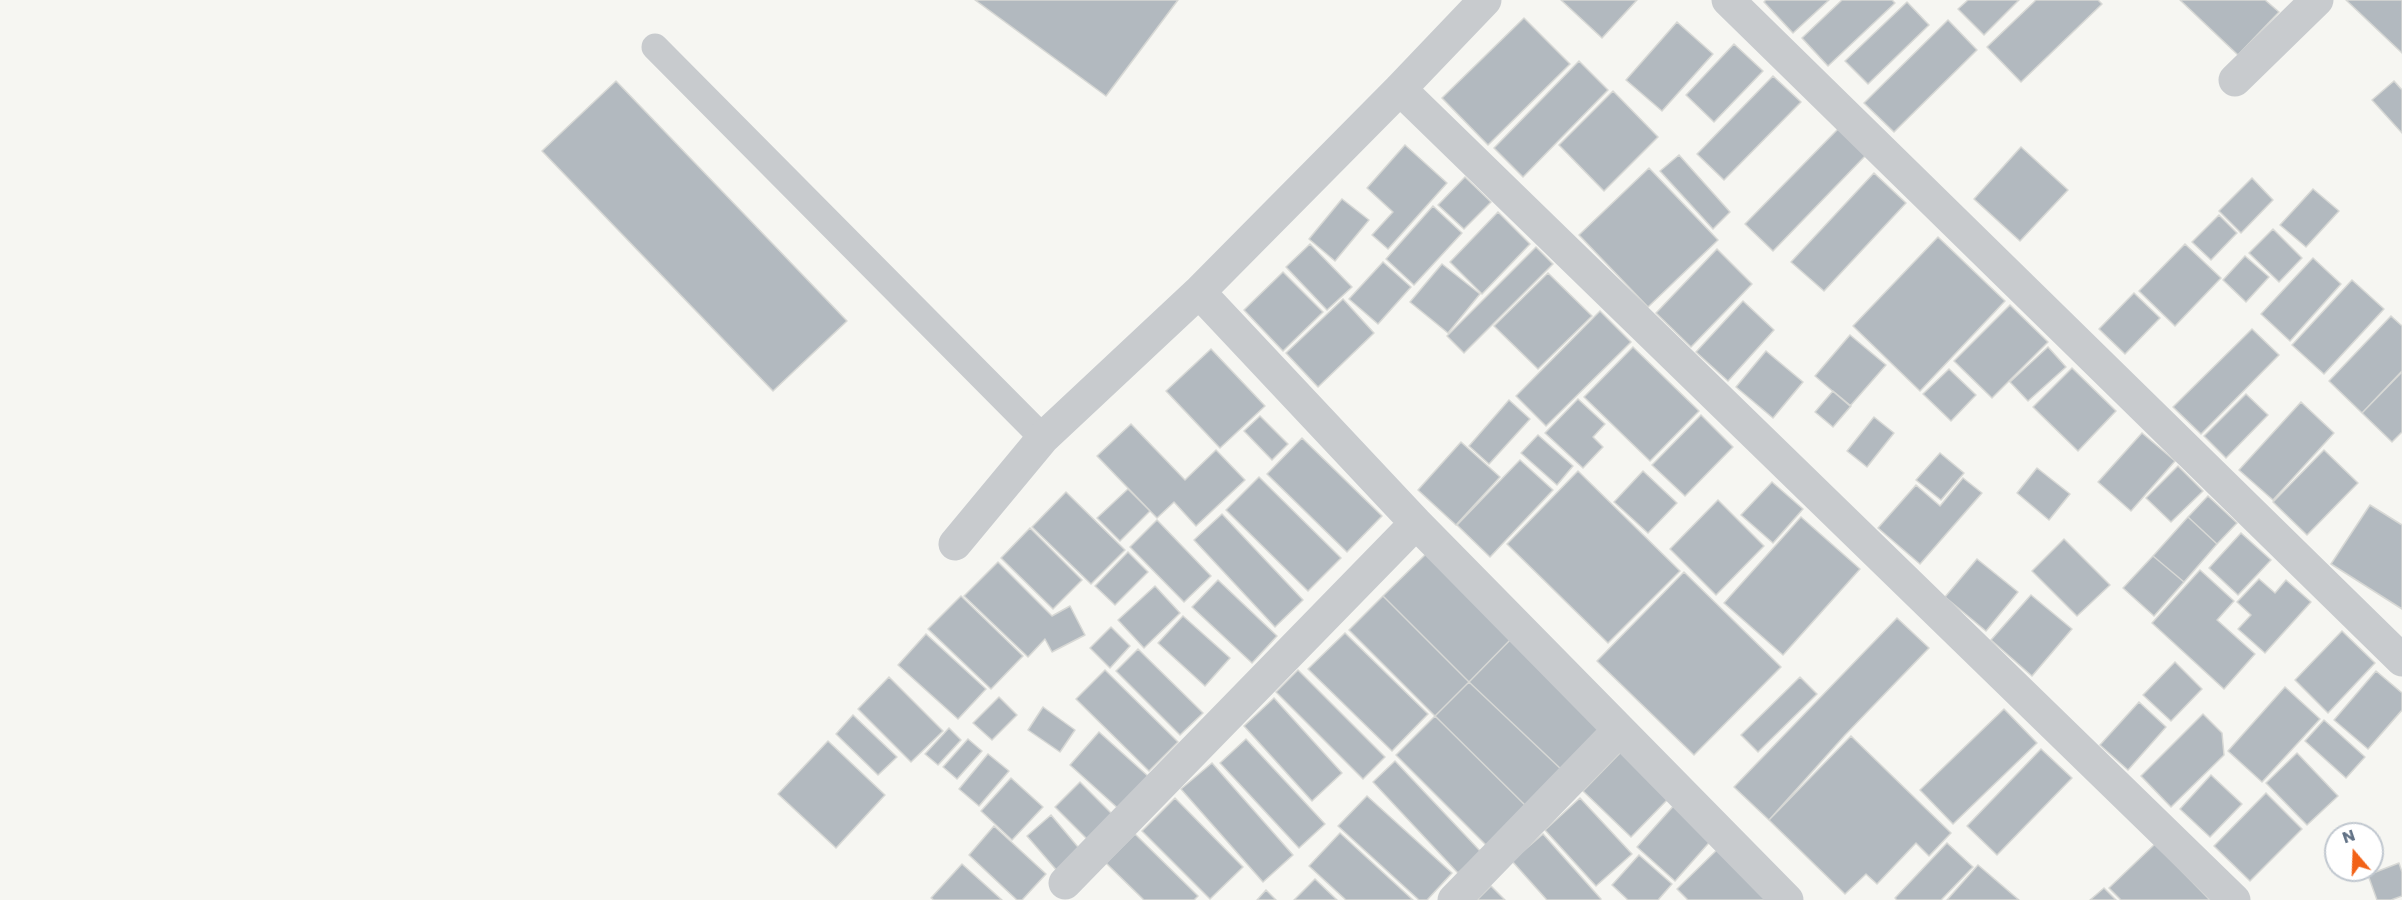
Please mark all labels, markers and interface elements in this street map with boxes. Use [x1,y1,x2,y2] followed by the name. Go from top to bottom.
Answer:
[2324,822,2384,882] north arrow
[2339,824,2358,849] text: N

